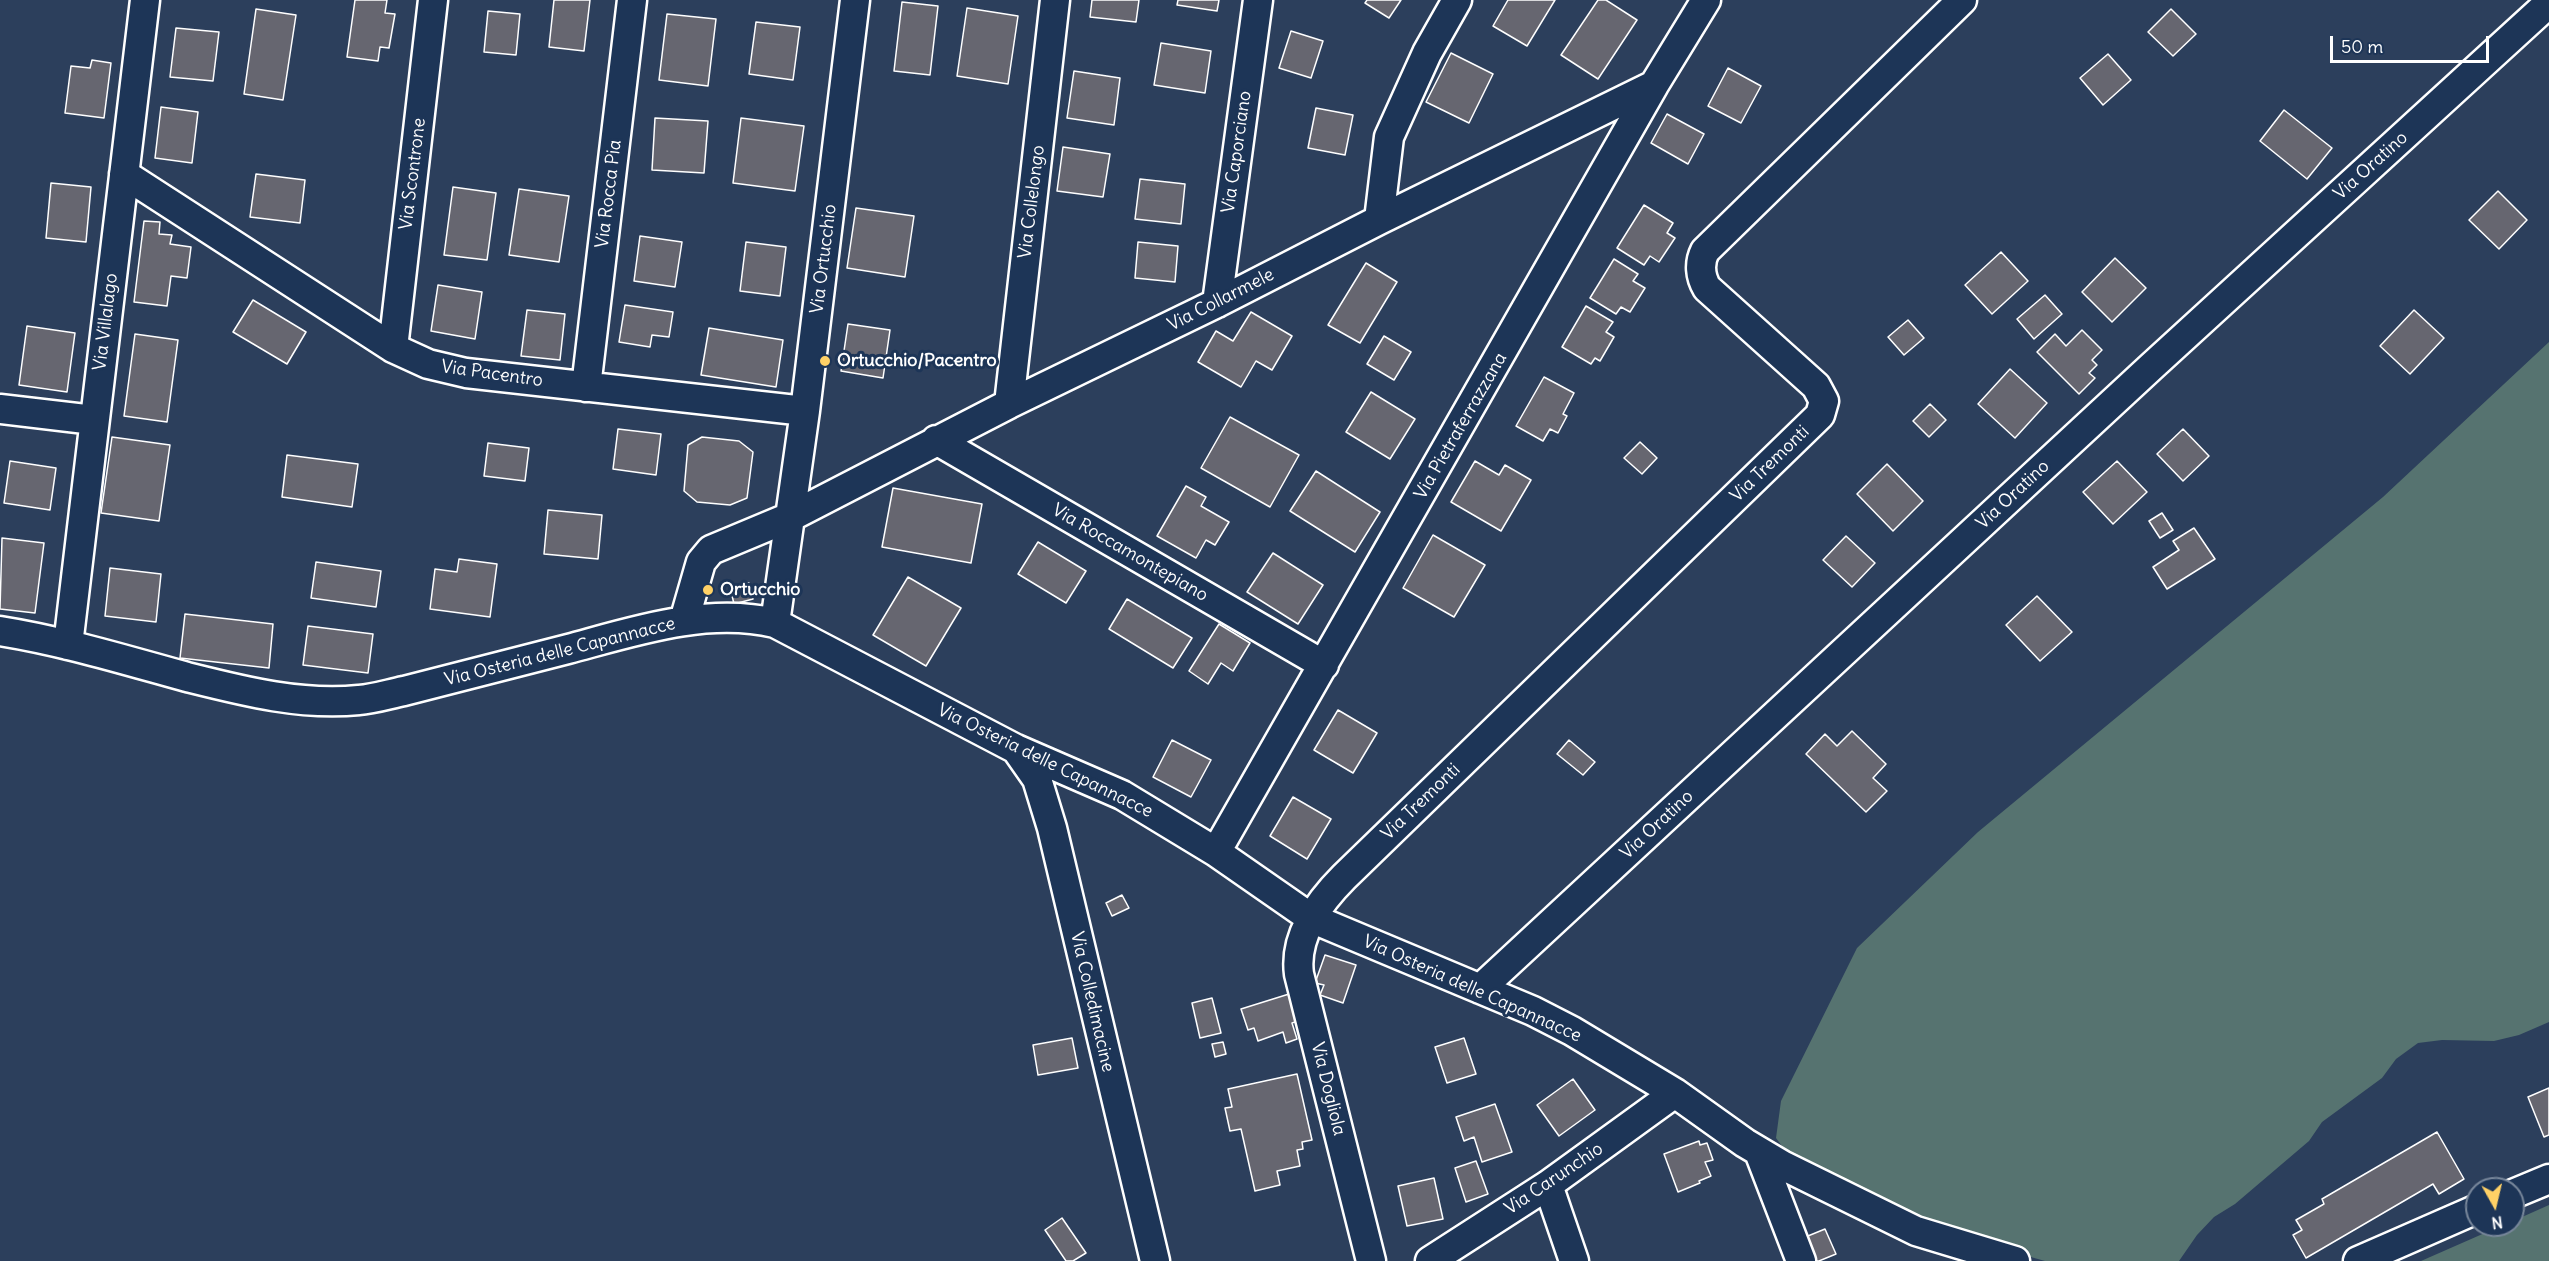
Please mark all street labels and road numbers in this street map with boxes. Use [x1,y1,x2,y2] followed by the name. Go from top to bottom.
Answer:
[1218,89,1256,215] street label: Via Caporciano
[395,117,431,231] street label: Via Scontrone
[2330,127,2412,205] street label: Via Oratino
[592,139,626,249] street label: Via Rocca Pia
[1014,144,1050,260] street label: Via Collelongo
[807,203,841,315] street label: Via Ortucchio
[1164,264,1278,336] street label: Via Collarmele
[89,272,123,372] street label: Via Villalago
[1410,349,1512,503] street label: Via Pietraferrazzana
[440,356,544,392] street label: Via Pacentro
[1726,421,1814,507] street label: Via Tremonti
[1972,456,2054,534] street label: Via Oratino
[1048,500,1212,606] street label: Via Roccamontepiano
[443,613,677,691] street label: Via Osteria delle Capannacce
[934,699,1156,823] street label: Via Osteria delle Capannacce
[1377,759,1465,845] street label: Via Tremonti
[1616,786,1698,864] street label: Via Oratino
[1065,930,1119,1074] street label: Via Colledimacine
[1359,931,1585,1047] street label: Via Osteria delle Capannacce
[1306,1040,1350,1138] street label: Via Dogliola
[1501,1138,1607,1220] street label: Via Carunchio

